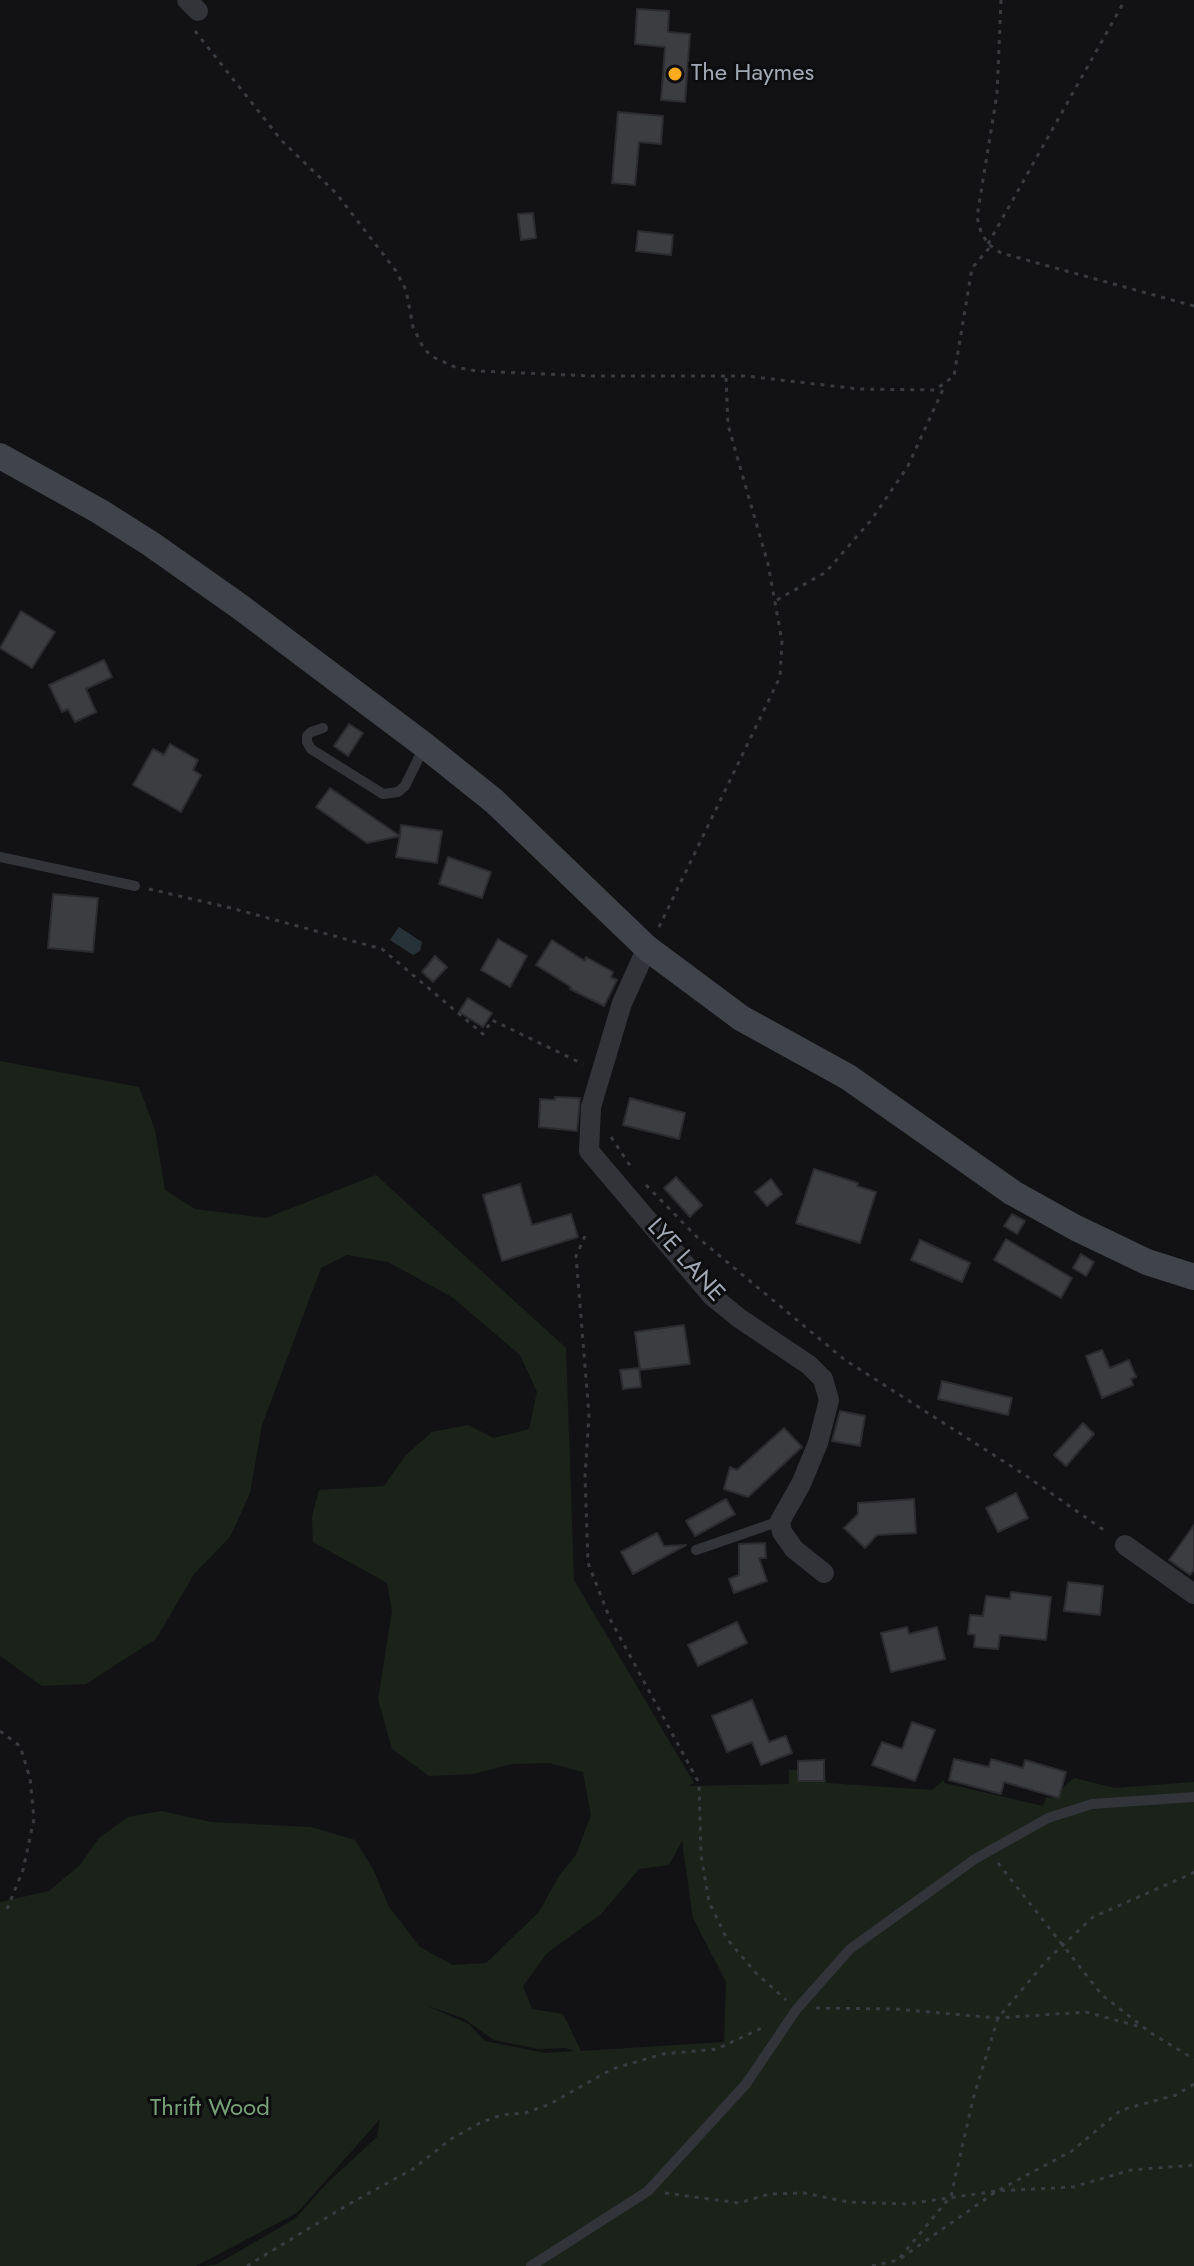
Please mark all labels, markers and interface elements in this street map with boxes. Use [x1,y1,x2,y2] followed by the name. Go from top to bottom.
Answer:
[691,60,814,88] place label: The Haymes
[666,65,684,83] marker: The Haymes
[640,1213,730,1309] street label: LYE LANE
[150,2095,270,2123] park label: Thrift Wood

